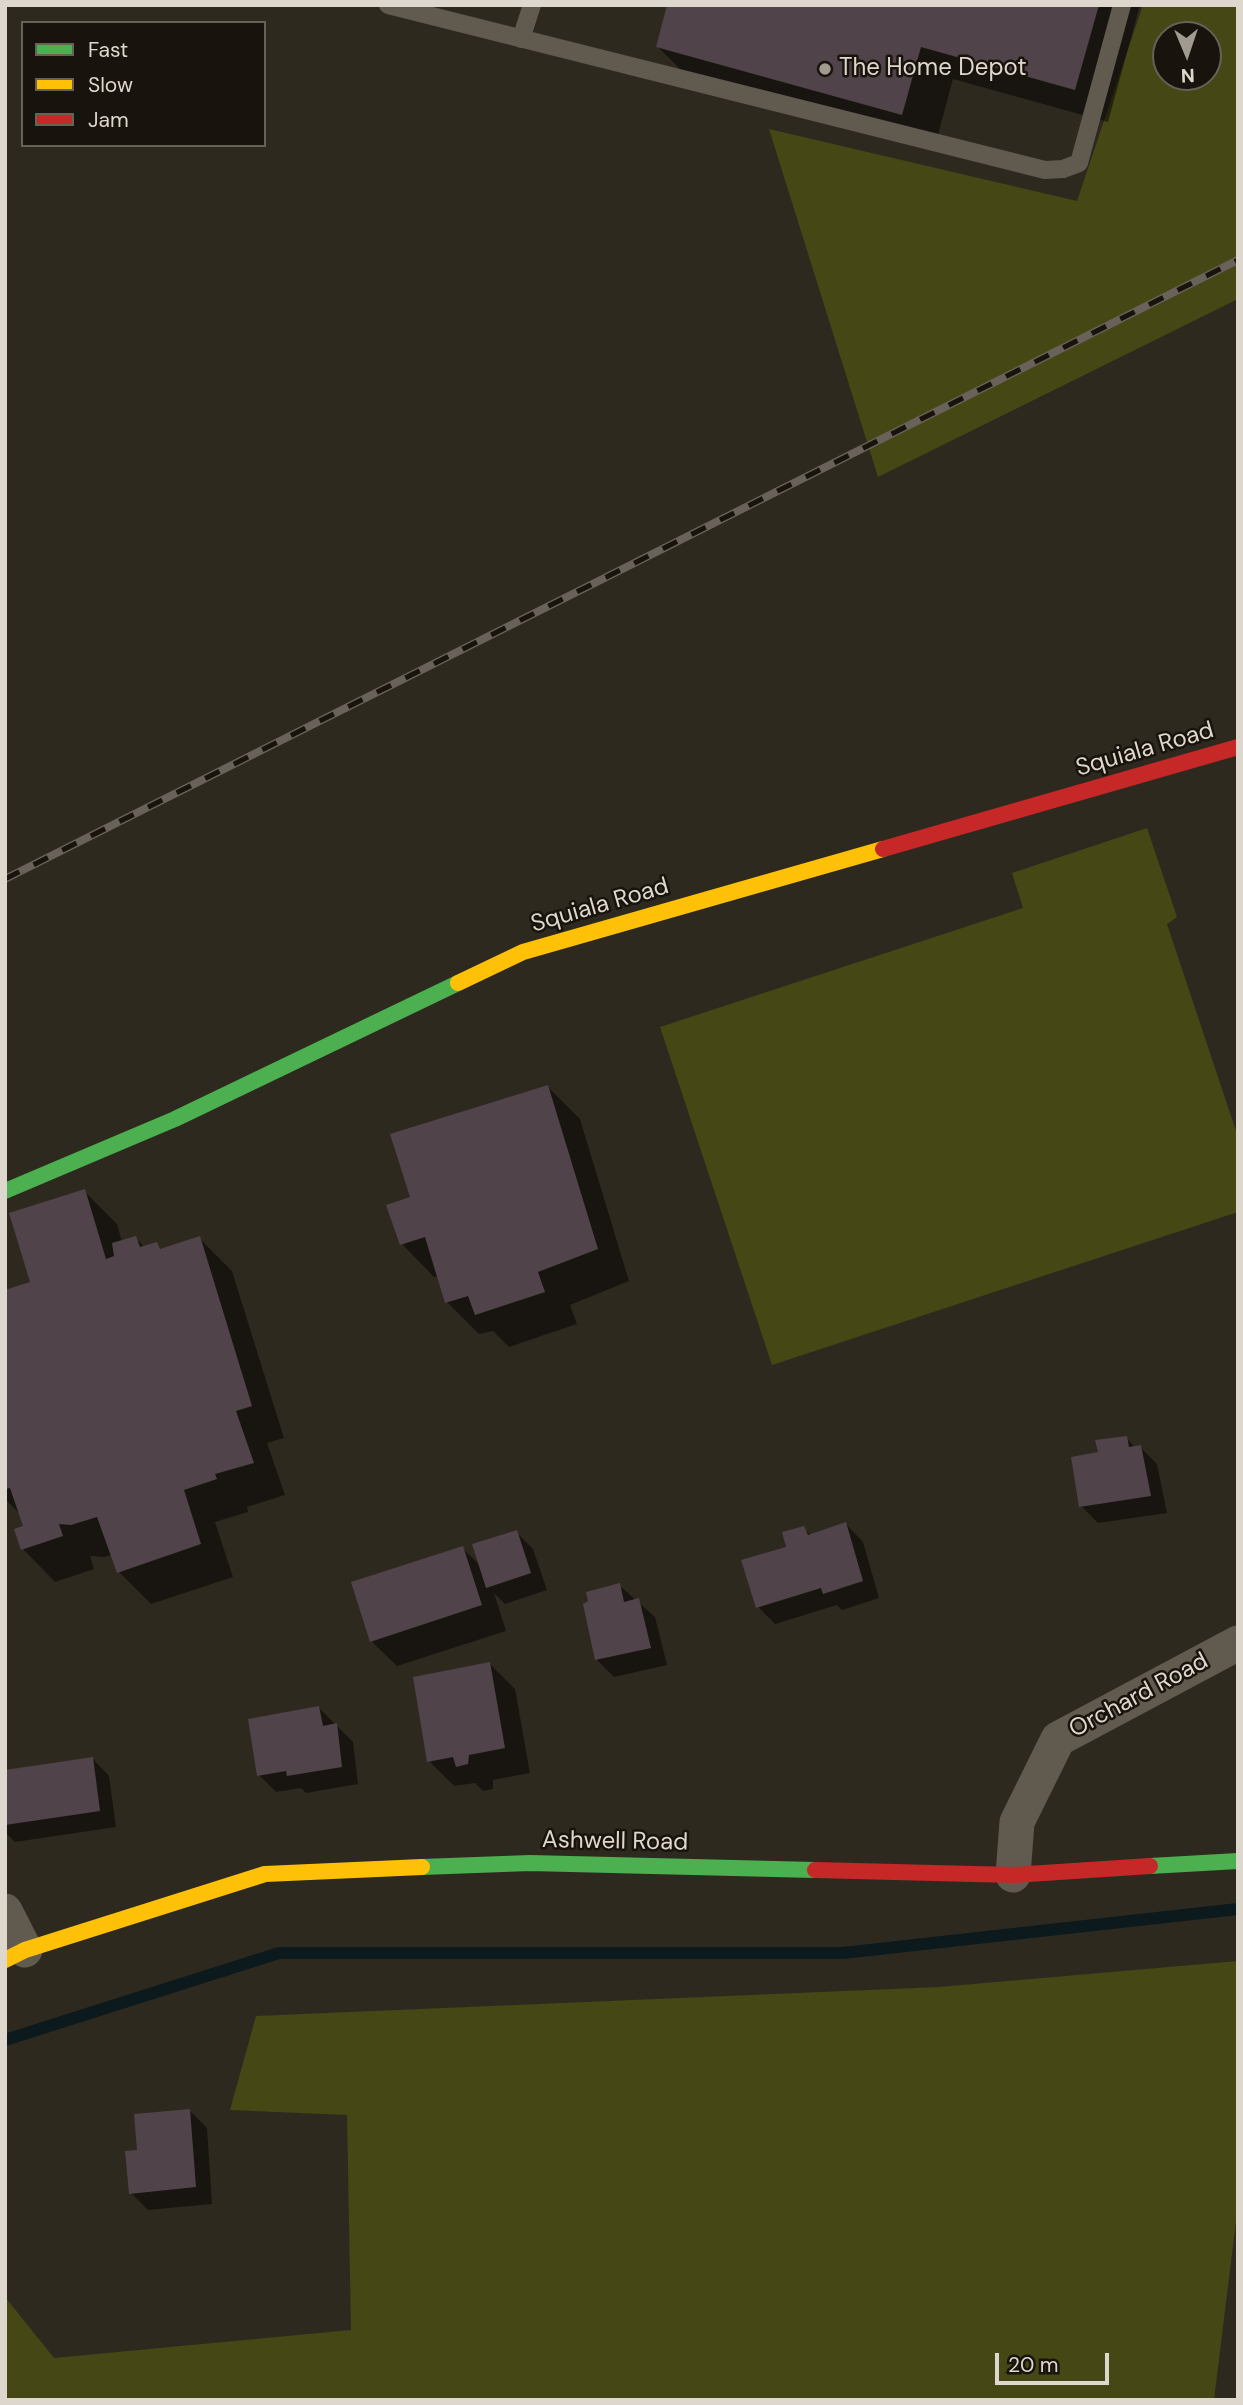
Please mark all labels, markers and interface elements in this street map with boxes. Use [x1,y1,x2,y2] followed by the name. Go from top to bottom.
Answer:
[21,21,266,147] legend
[1152,21,1222,91] north arrow
[88,36,128,64] text: Fast
[839,55,1027,83] place label: The Home Depot
[817,61,833,77] marker: The Home Depot
[1180,63,1195,88] text: N
[88,71,133,99] text: Slow
[88,106,129,134] text: Jam
[1073,717,1217,783] street label: Squiala Road
[528,873,672,939] street label: Squiala Road
[1065,1647,1213,1745] street label: Orchard Road
[542,1826,688,1858] street label: Ashwell Road
[998,2338,1112,2382] scale bar
[1008,2351,1059,2379] text: 20 m

